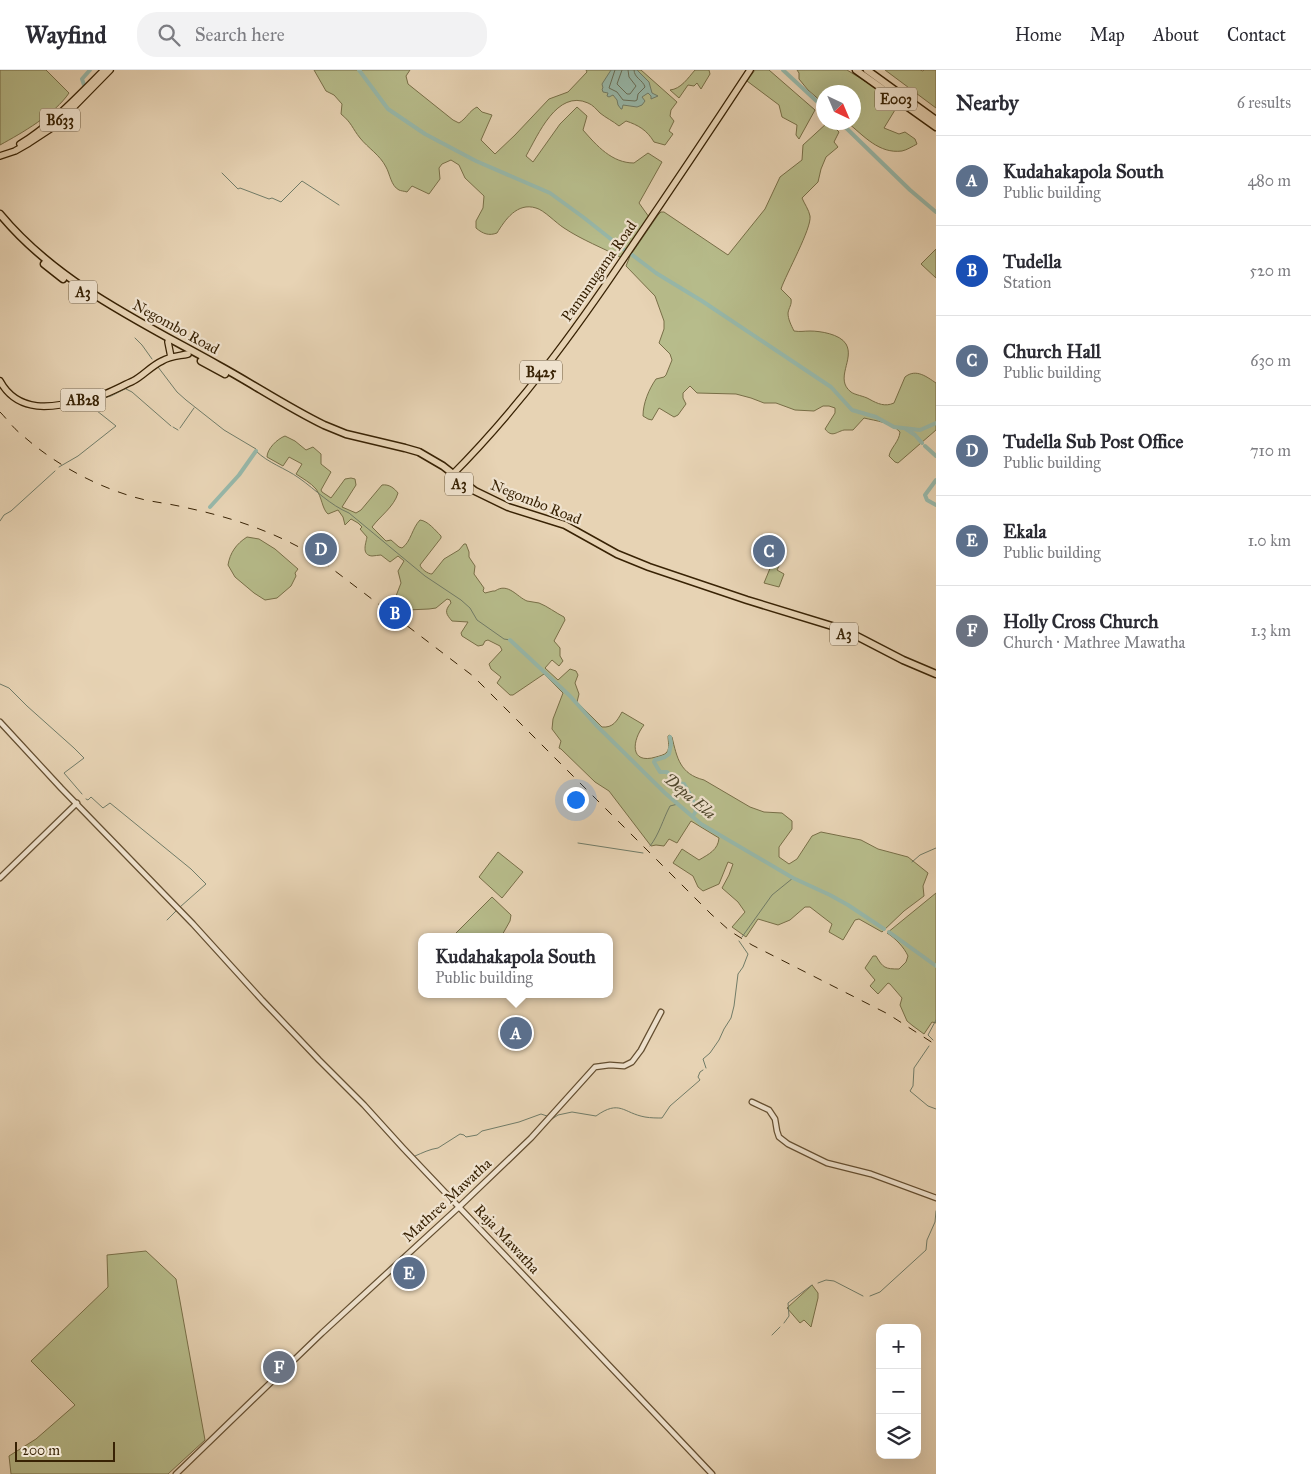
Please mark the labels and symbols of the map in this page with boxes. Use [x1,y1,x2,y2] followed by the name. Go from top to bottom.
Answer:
[816,85,861,130] north arrow
[875,88,917,110] road number: E003
[40,108,80,132] road number: B633
[558,217,641,325] street label: Pamunugama Road
[69,280,97,303] road number: A3
[130,296,223,358] street label: Negombo Road
[520,360,562,384] road number: B425
[61,388,106,412] road number: AB28
[445,472,473,496] road number: A3
[488,476,584,529] street label: Negombo Road
[305,530,337,568] pin: D
[753,532,785,570] pin: C
[379,594,411,632] pin: B
[830,622,858,646] road number: A3
[660,769,720,824] water label: Depa Ela
[563,787,589,813] your location
[500,1014,532,1052] pin: A
[399,1154,495,1246] street label: Mathree Mawatha
[470,1201,544,1278] street label: Raja Mawatha
[393,1254,425,1292] pin: E
[263,1348,295,1386] pin: F
[15,1439,115,1462] scale bar

